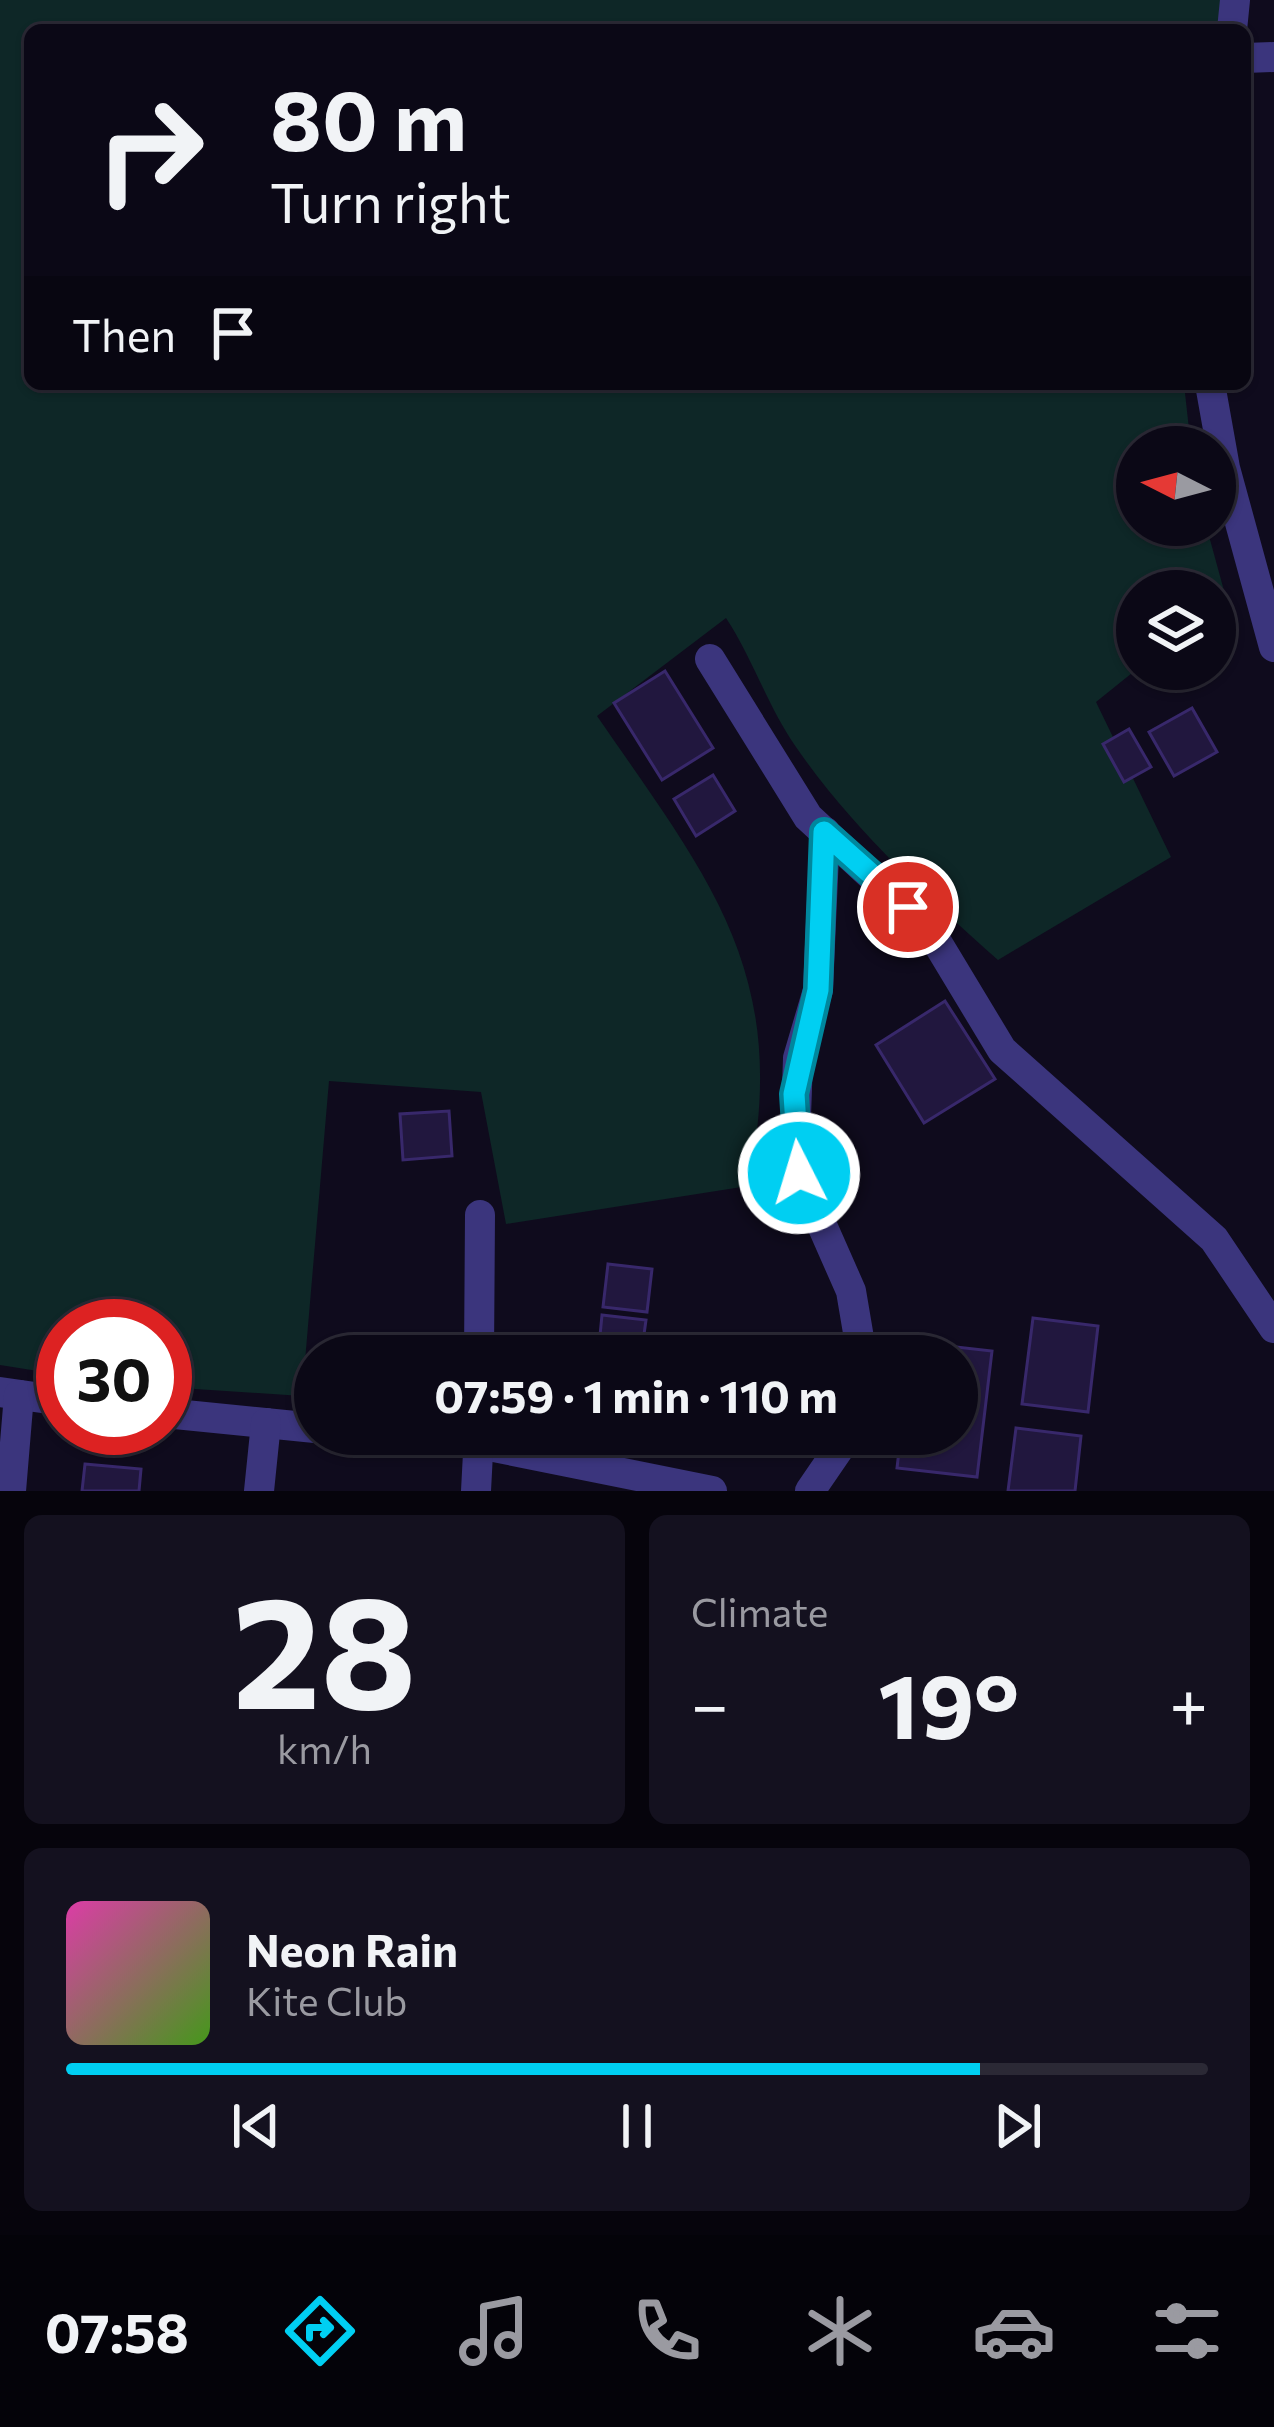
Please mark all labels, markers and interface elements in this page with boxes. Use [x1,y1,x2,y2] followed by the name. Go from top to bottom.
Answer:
[270,66,467,168] text: 80 m
[72,72,228,228] icon: right
[270,168,511,234] text: Turn right
[200,300,266,366] icon: arrive
[72,306,176,361] text: Then
[1116,426,1236,546] north arrow
[1116,426,1236,690] map controls
[1116,570,1236,690] button: layers
[857,856,959,958] pin
[875,874,941,940] icon: arrive
[736,1110,862,1236] position arrow
[36,1299,192,1455] speed limit sign: 30
[434,1367,838,1422] text: 07:59 · 1 min · 110 m
[232,1550,417,1741] text: 28
[691,1587,828,1635] text: Climate
[878,1647,1019,1758] text: 19°
[691,1662,729,1743] text: −
[1169,1662,1208,1743] text: +
[277,1724,372,1772] text: km/h
[246,1921,458,1976] text: Neon Rain
[246,1976,407,2024] text: Kite Club
[223,2093,289,2159] icon: previous
[604,2093,670,2159] icon: pause
[985,2093,1051,2159] icon: next
[278,2289,362,2373] icon: directions
[452,2289,536,2373] icon: music
[625,2289,709,2373] icon: phone
[798,2289,882,2373] icon: climate
[972,2289,1056,2373] icon: car
[1145,2289,1229,2373] icon: filters
[45,2298,189,2364] text: 07:58

